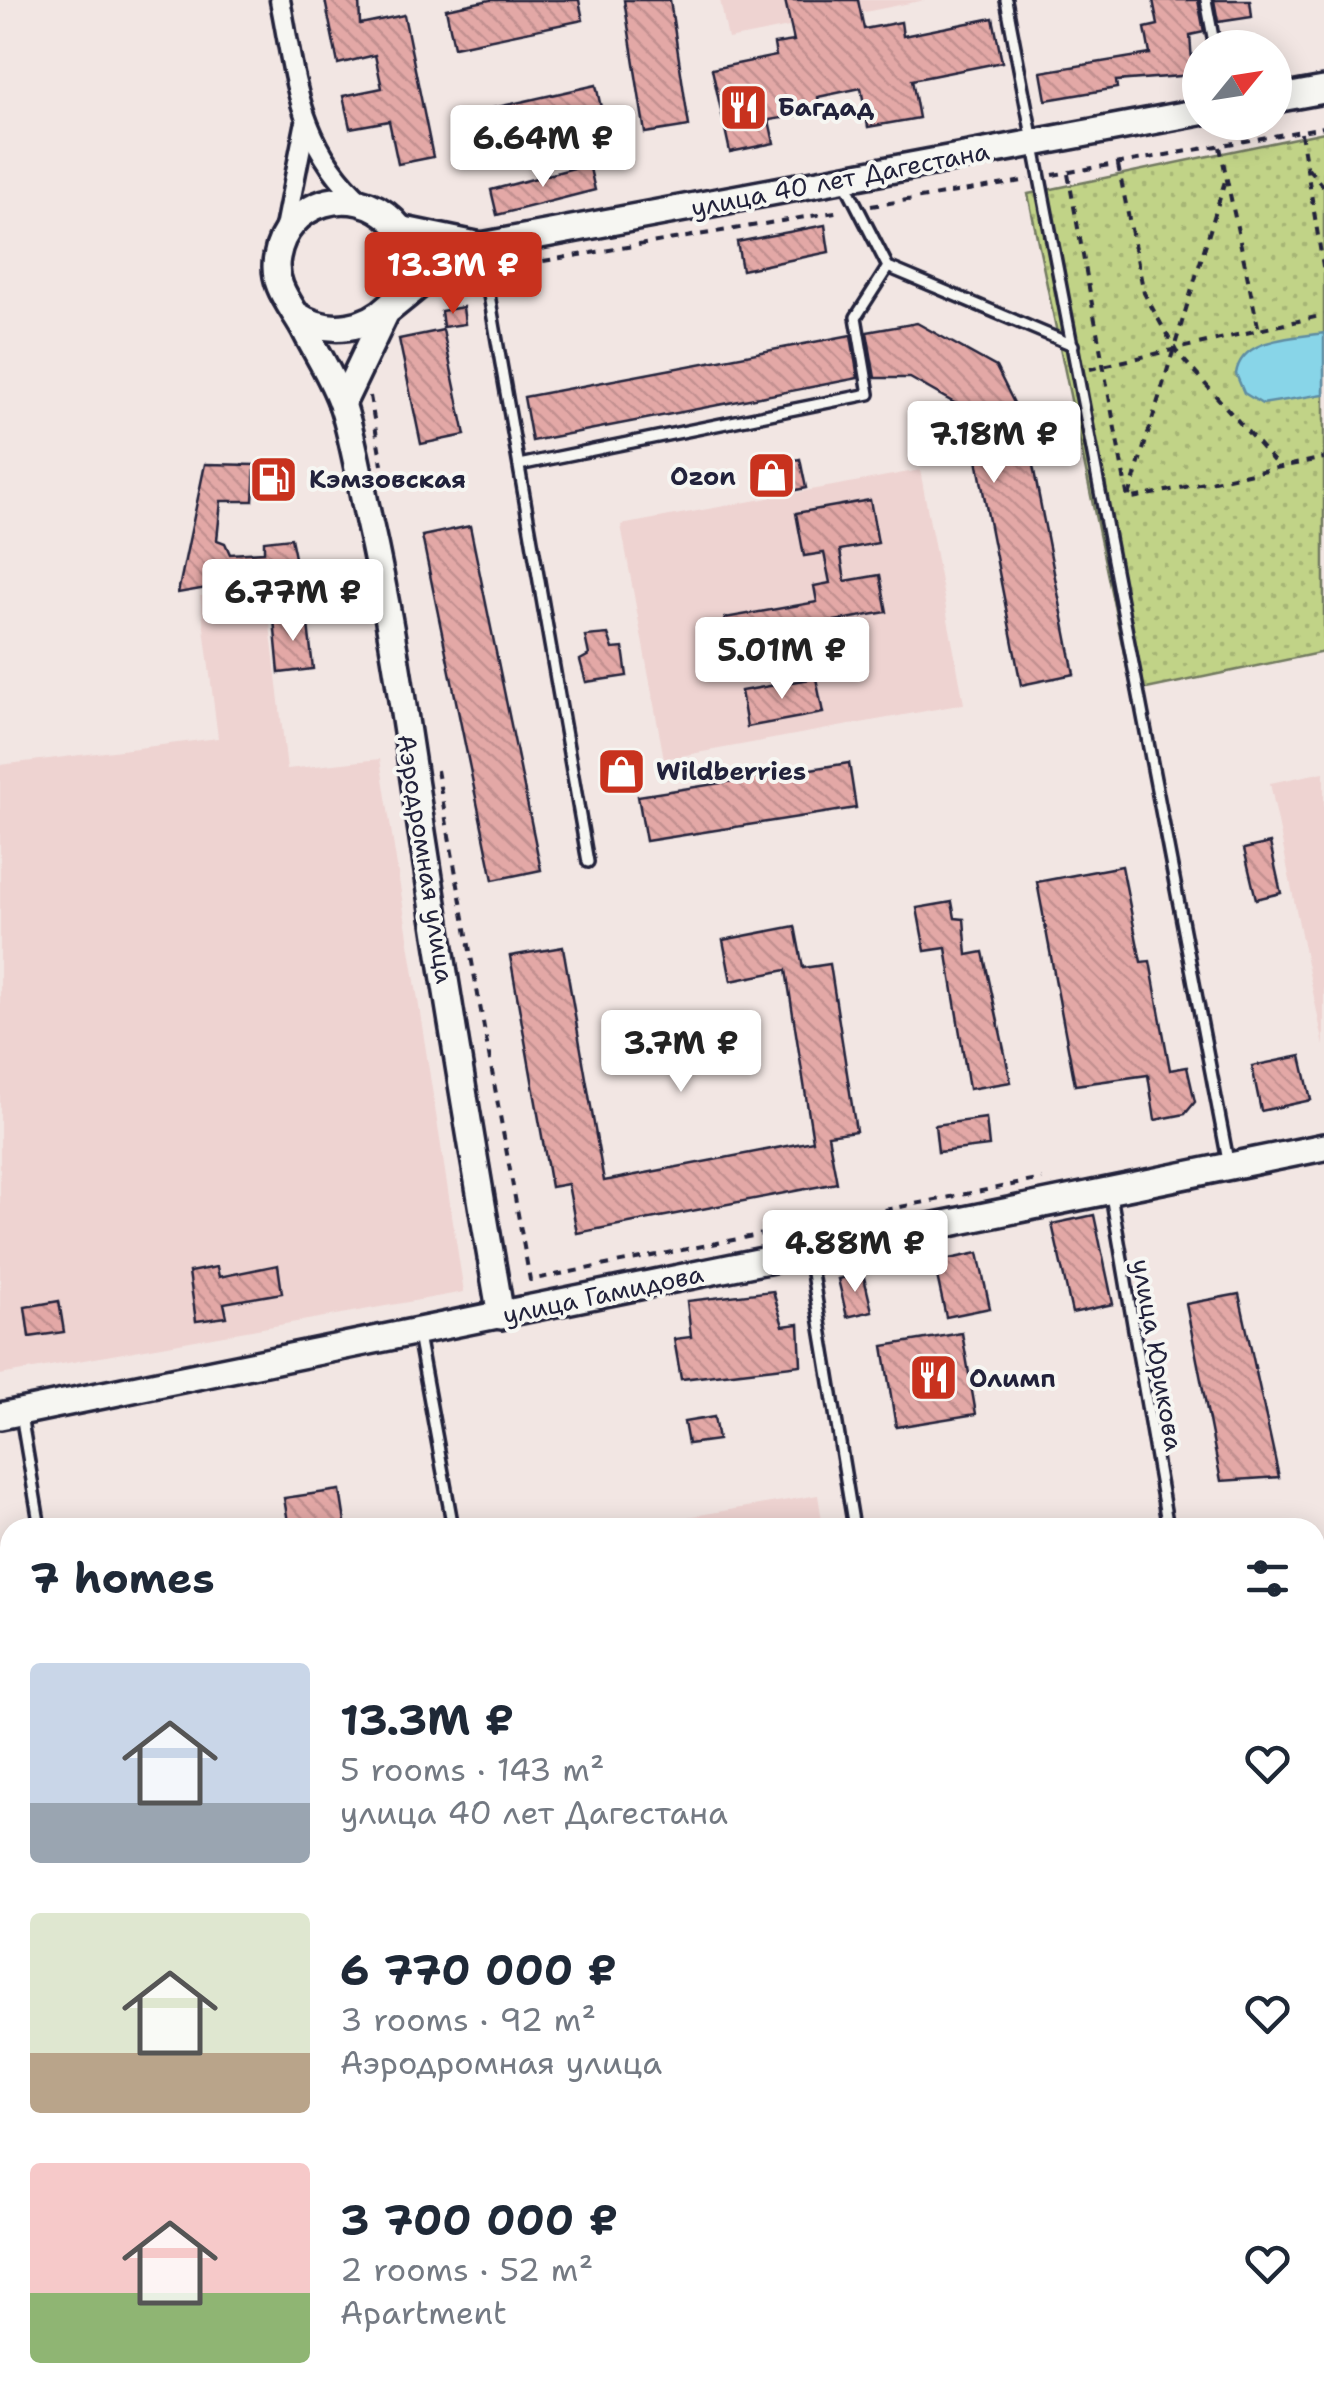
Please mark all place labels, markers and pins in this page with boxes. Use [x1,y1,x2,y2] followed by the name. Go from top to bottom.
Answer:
[717,81,769,133] restaurant icon: Багдад
[778,90,875,124] place label: Багдад
[451,105,635,190] pin: 6.64M ₽
[361,232,545,317] pin: 13.3M ₽
[902,401,1086,486] pin: 7.18M ₽
[745,450,797,502] shop icon: Ozon
[248,453,300,505] fuel station icon: Кэмзовская
[670,459,736,493] place label: Ozon
[309,462,466,496] place label: Кэмзовская
[201,559,385,644] pin: 6.77M ₽
[690,617,874,702] pin: 5.01M ₽
[595,745,647,797] shop icon: Wildberries
[656,754,806,788] place label: Wildberries
[600,1010,762,1095] pin: 3.7M ₽
[763,1210,947,1295] pin: 4.88M ₽
[908,1352,960,1404] restaurant icon: Олимп
[969,1361,1056,1395] place label: Олимп

